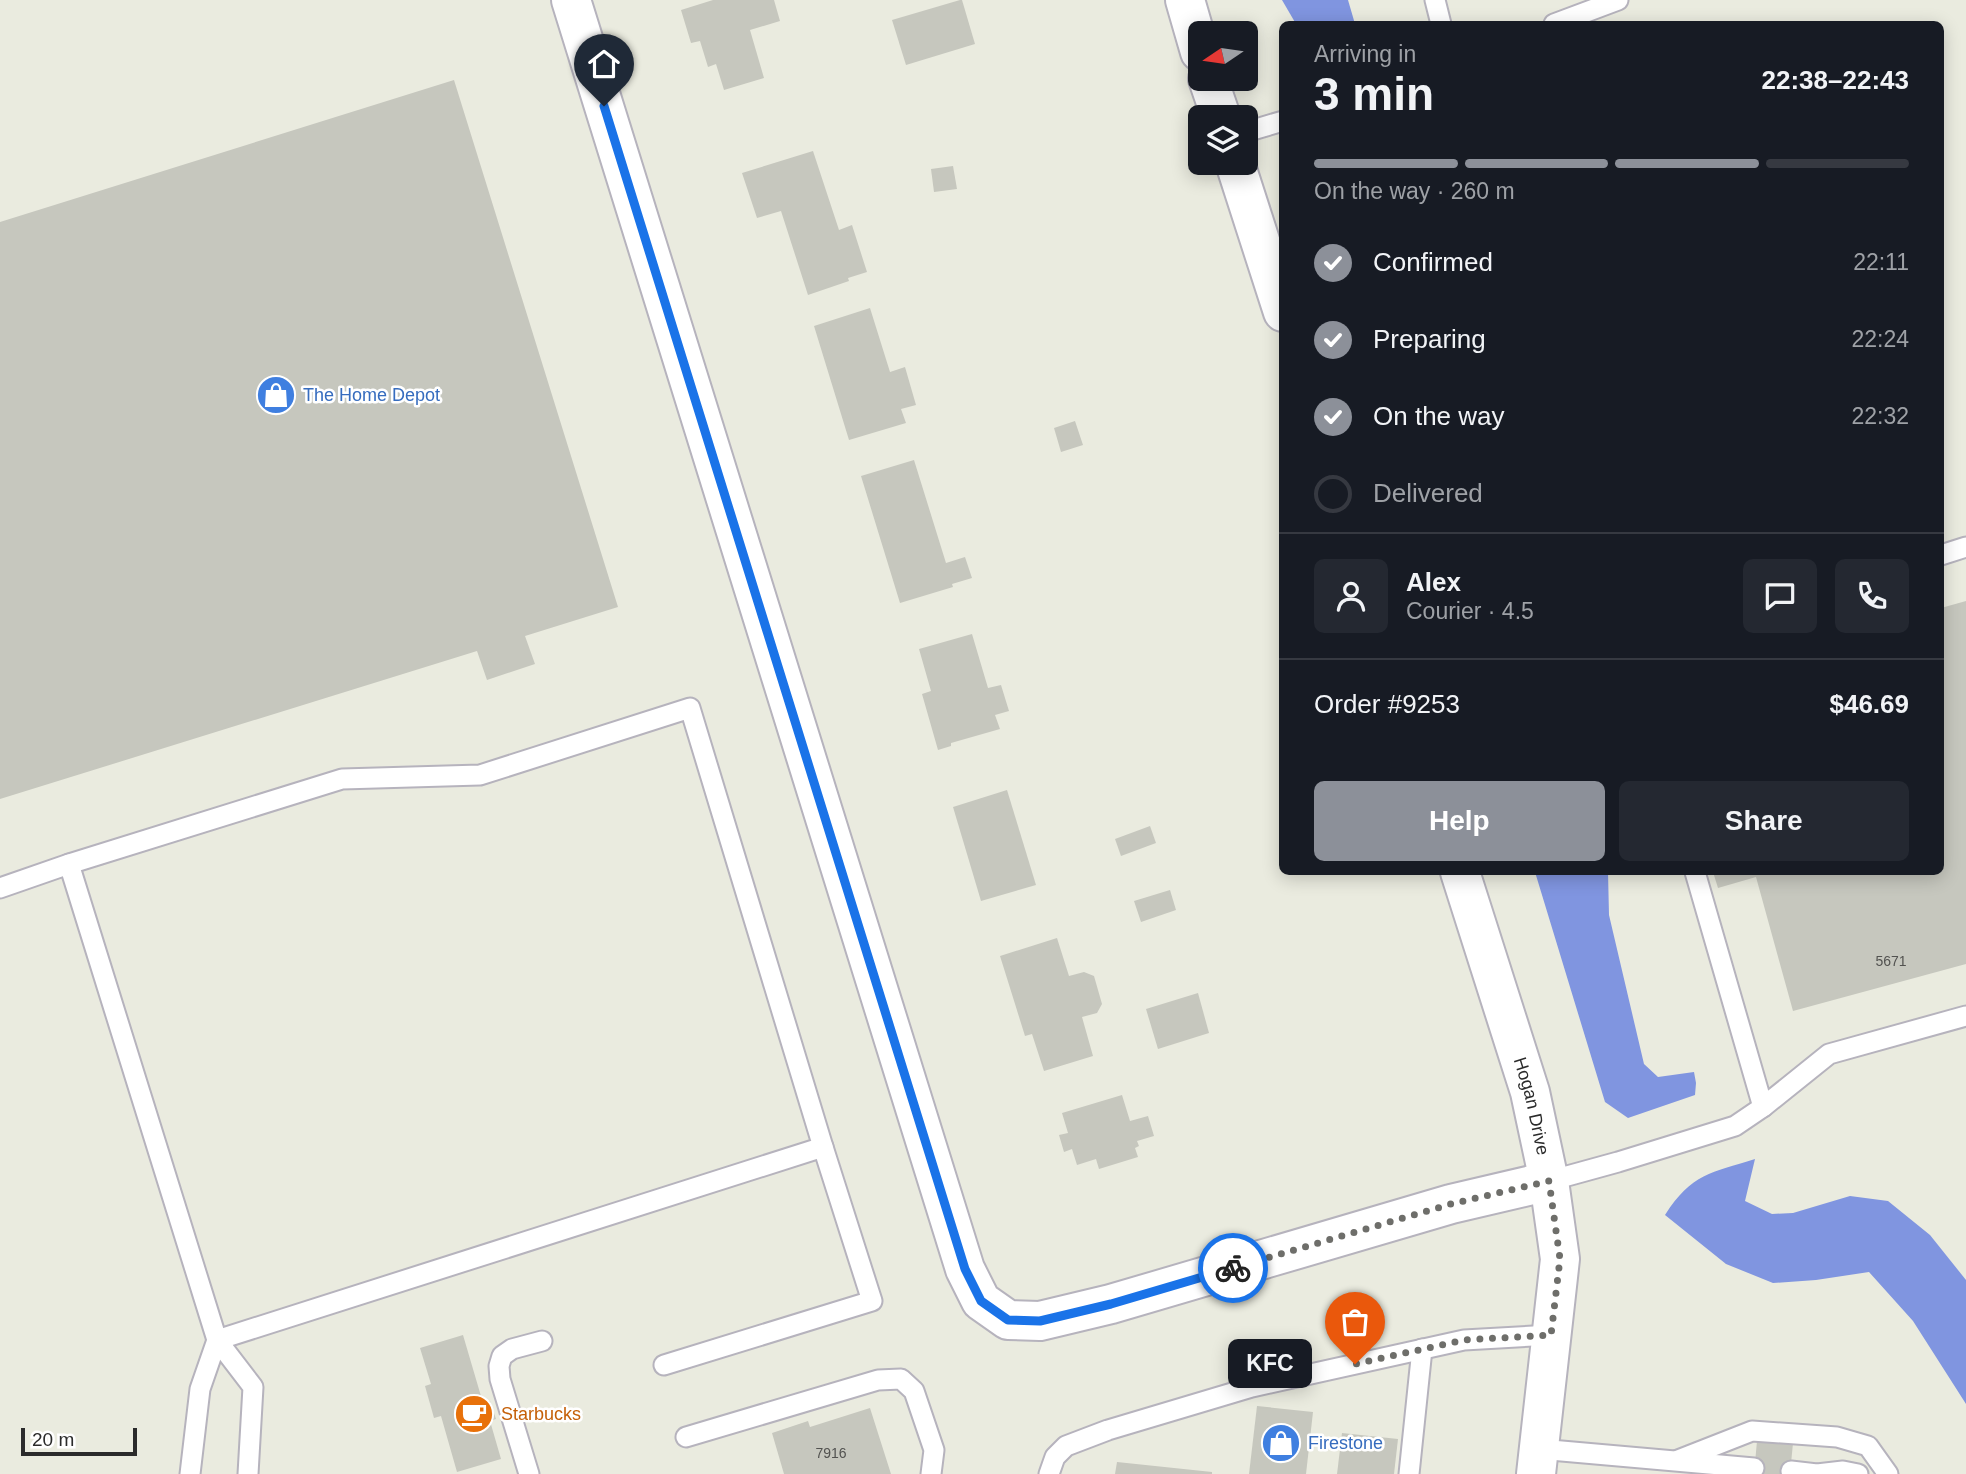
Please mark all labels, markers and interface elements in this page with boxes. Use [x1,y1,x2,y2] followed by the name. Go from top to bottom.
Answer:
[1188,21,1258,91] north arrow
[1188,21,1258,175] map controls
[574,34,634,106] pin
[1314,41,1416,67] text: Arriving in
[585,45,623,83] icon: home
[1762,65,1909,95] text: 22:38–22:43
[1314,68,1434,120] text: 3 min
[1188,105,1258,175] button: layers
[1314,178,1515,204] text: On the way · 260 m
[1314,244,1352,282] icon: check
[1373,247,1493,277] text: Confirmed
[1853,249,1909,275] text: 22:11
[1314,321,1352,359] icon: check
[1373,324,1486,354] text: Preparing
[1851,326,1909,352] text: 22:24
[255,374,297,416] shop icon: The Home Depot
[303,385,440,405] place label: The Home Depot
[1314,398,1352,436] icon: check
[1373,401,1505,431] text: On the way
[1851,403,1909,429] text: 22:32
[1373,478,1483,508] text: Delivered
[1314,559,1388,633] button: person
[1743,559,1817,633] button: chat
[1835,559,1909,633] button: phone
[1406,567,1461,597] text: Alex
[1406,598,1534,624] text: Courier · 4.5
[1314,689,1460,719] text: Order #9253
[1829,689,1909,719] text: $46.69
[1314,781,1605,861] button: Help
[1619,781,1909,861] button: Share
[1875,953,1907,969] house number: 5671
[1510,1055,1553,1157] street label: Hogan Drive
[1198,1233,1268,1303] courier
[1214,1249,1252,1287] icon: bike
[1325,1292,1385,1364] pin
[1336,1303,1374,1341] icon: bag
[1229,1340,1313,1388] callout: KFC
[1246,1350,1294,1376] text: KFC
[453,1393,495,1435] cafe icon: Starbucks
[501,1404,581,1424] place label: Starbucks
[1260,1422,1302,1464] shop icon: Firestone
[21,1425,136,1457] scale bar
[32,1429,74,1450] text: 20 m
[1308,1433,1383,1453] place label: Firestone
[815,1445,847,1461] house number: 7916

